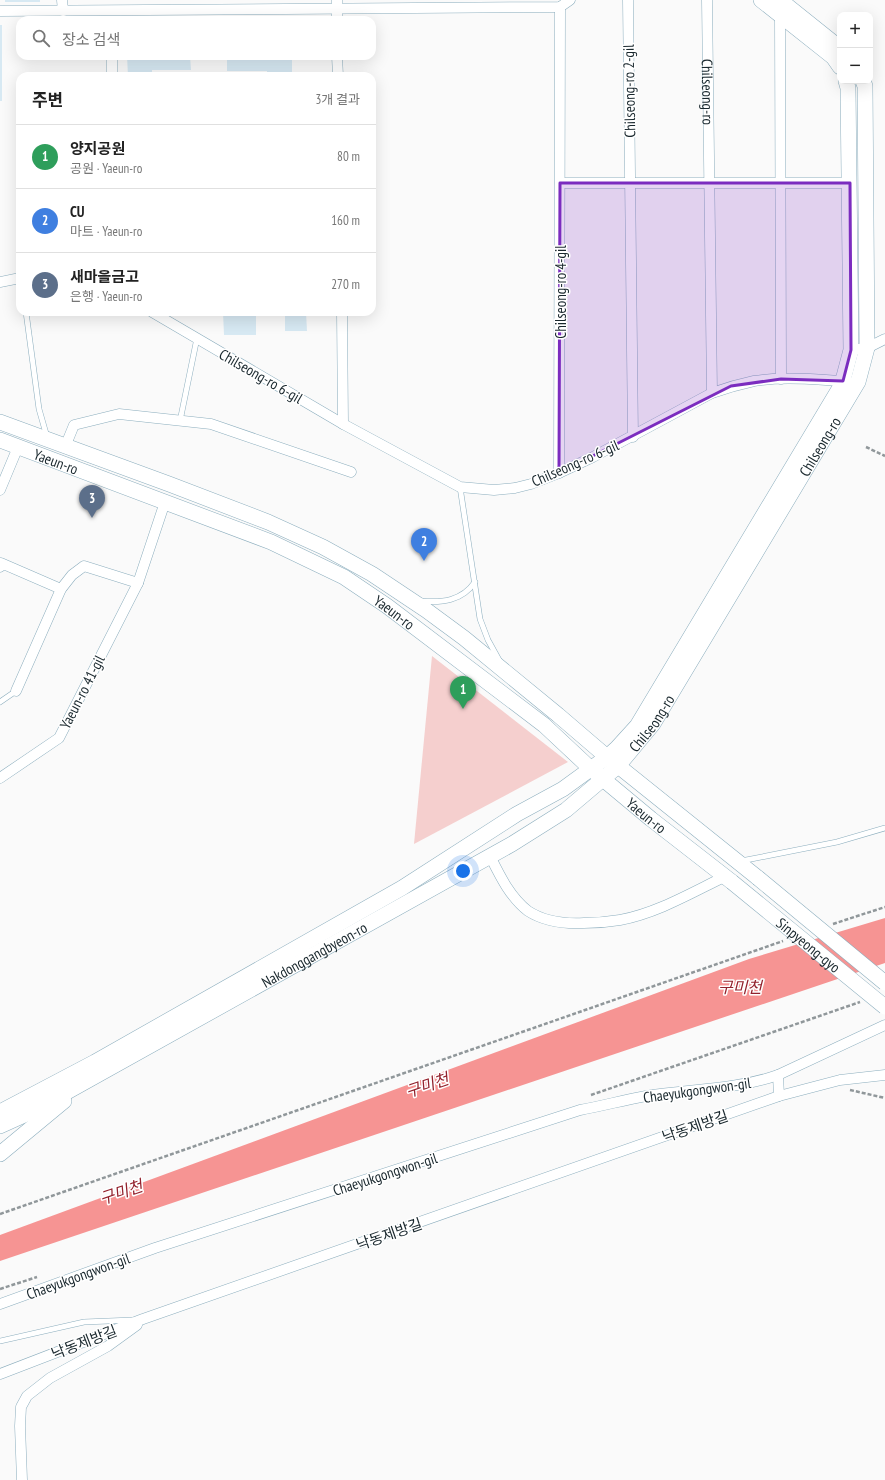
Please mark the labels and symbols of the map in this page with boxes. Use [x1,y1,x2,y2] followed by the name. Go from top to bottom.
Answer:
[619,44,639,138] street label: Chilseong-ro 2-gil
[698,59,718,125] street label: Chilseong-ro
[551,245,570,339] street label: Chilseong-ro 4-gil
[216,344,307,408] street label: Chilseong-ro 6-gil
[794,413,845,479] street label: Chilseong-ro
[528,435,622,491] street label: Chilseong-ro 6-gil
[31,444,81,478] street label: Yaeun-ro
[79,485,105,518] pin: 3
[411,528,437,561] pin: 2
[370,591,419,633] street label: Yaeun-ro
[55,651,109,732] street label: Yaeun-ro 41-gil
[450,676,476,709] pin: 1
[624,691,678,756] street label: Chilseong-ro
[623,793,670,837] street label: Yaeun-ro
[453,861,473,881] your location
[773,913,844,976] street label: Sinpyeong-gyo
[258,917,370,991] street label: Nakdonggangbyeon-ro
[718,977,764,997] water label: 구미천
[403,1068,453,1102] water label: 구미천
[642,1073,753,1107] street label: Chaeyukgongwon-gil
[659,1106,731,1146] street label: 낙동제방길
[330,1148,440,1200] street label: Chaeyukgongwon-gil
[97,1175,147,1209] water label: 구미천
[353,1214,425,1254] street label: 낙동제방길
[24,1248,133,1304] street label: Chaeyukgongwon-gil
[48,1321,120,1363] street label: 낙동제방길

